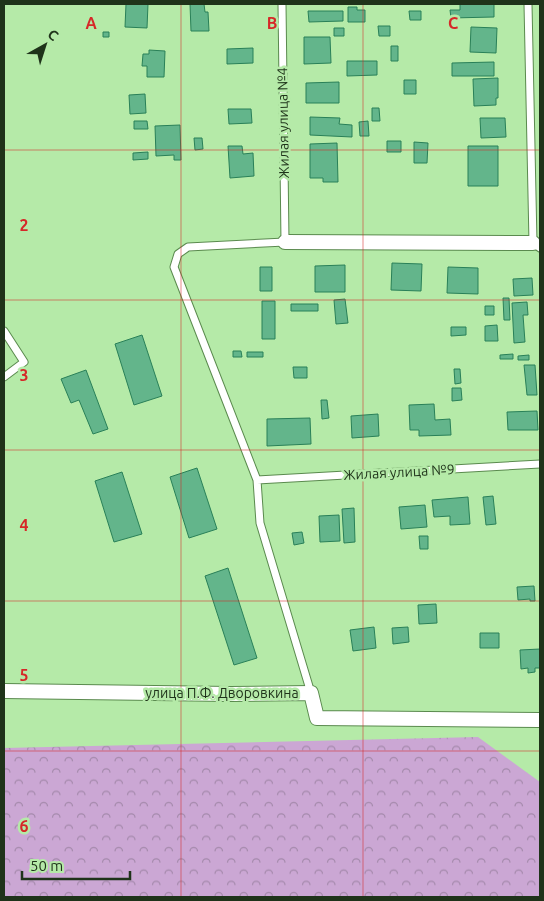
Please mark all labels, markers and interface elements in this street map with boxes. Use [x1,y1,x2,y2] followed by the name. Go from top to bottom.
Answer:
[85,14,97,32] text: A
[267,14,277,32] text: B
[448,14,458,32] text: C
[20,20,70,70] north arrow
[45,26,62,44] text: С
[274,67,292,179] street label: Жилая улица №4
[19,216,29,234] text: 2
[19,366,29,384] text: 3
[343,461,455,483] street label: Жилая улица №9
[19,516,29,534] text: 4
[19,666,29,684] text: 5
[145,685,299,701] street label: улица П.Ф. Дворовкина
[19,817,29,835] text: 6
[22,848,130,880] scale bar
[30,857,63,874] text: 50 m

